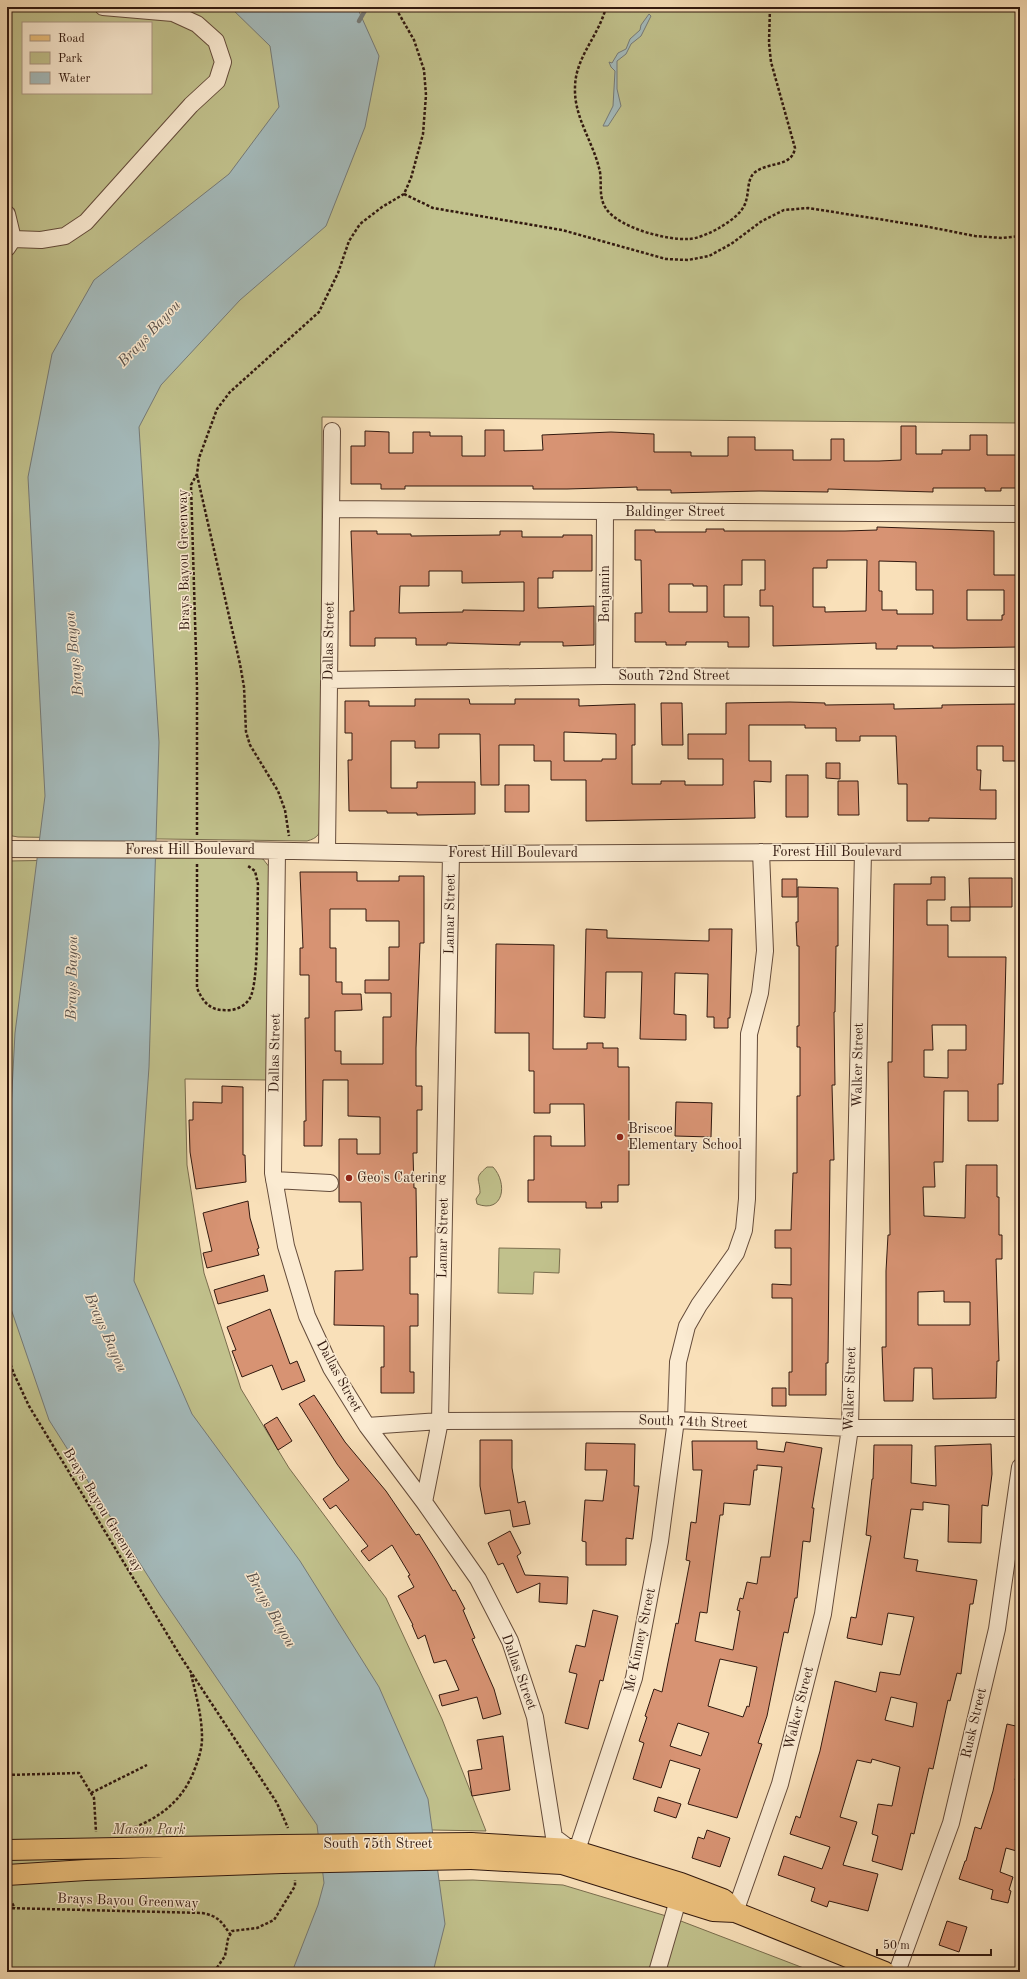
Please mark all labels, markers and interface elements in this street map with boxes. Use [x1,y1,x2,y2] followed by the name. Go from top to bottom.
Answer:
[22,22,152,94] legend
[58,33,85,45] text: Road
[58,53,83,65] text: Park
[58,73,91,85] text: Water
[115,298,185,371] water label: Brays Bayou
[176,488,192,631] street label: Brays Bayou Greenway
[625,505,725,519] street label: Baldinger Street
[598,565,612,623] street label: Benjamin
[321,601,337,681] street label: Dallas Street
[63,611,87,698] water label: Brays Bayou
[618,669,730,683] street label: South 72nd Street
[125,843,255,857] street label: Forest Hill Boulevard
[772,845,902,859] street label: Forest Hill Boulevard
[448,846,578,860] street label: Forest Hill Boulevard
[442,873,458,955] street label: Lamar Street
[65,935,81,1021] water label: Brays Bayou
[267,1013,283,1093] street label: Dallas Street
[850,1022,866,1108] street label: Walker Street
[628,1122,742,1152] place label: Briscoe Elementary School
[615,1132,625,1142] marker: Briscoe Elementary School
[357,1171,447,1185] place label: Geo's Catering
[344,1173,354,1183] marker: Geo's Catering
[435,1197,451,1279] street label: Lamar Street
[81,1290,129,1375] water label: Brays Bayou
[314,1338,364,1414] street label: Dallas Street
[842,1346,858,1432] street label: Walker Street
[638,1413,748,1431] street label: South 74th Street
[60,1446,146,1575] street label: Brays Bayou Greenway
[242,1569,298,1651] water label: Brays Bayou
[622,1587,658,1693] street label: Mc Kinney Street
[499,1632,539,1712] street label: Dallas Street
[782,1665,816,1751] street label: Walker Street
[959,1686,989,1760] street label: Rusk Street
[111,1823,186,1837] park label: Mason Park
[323,1837,433,1851] street label: South 75th Street
[57,1892,200,1910] street label: Brays Bayou Greenway
[877,1931,991,1957] scale bar
[883,1939,910,1952] text: 50 m

